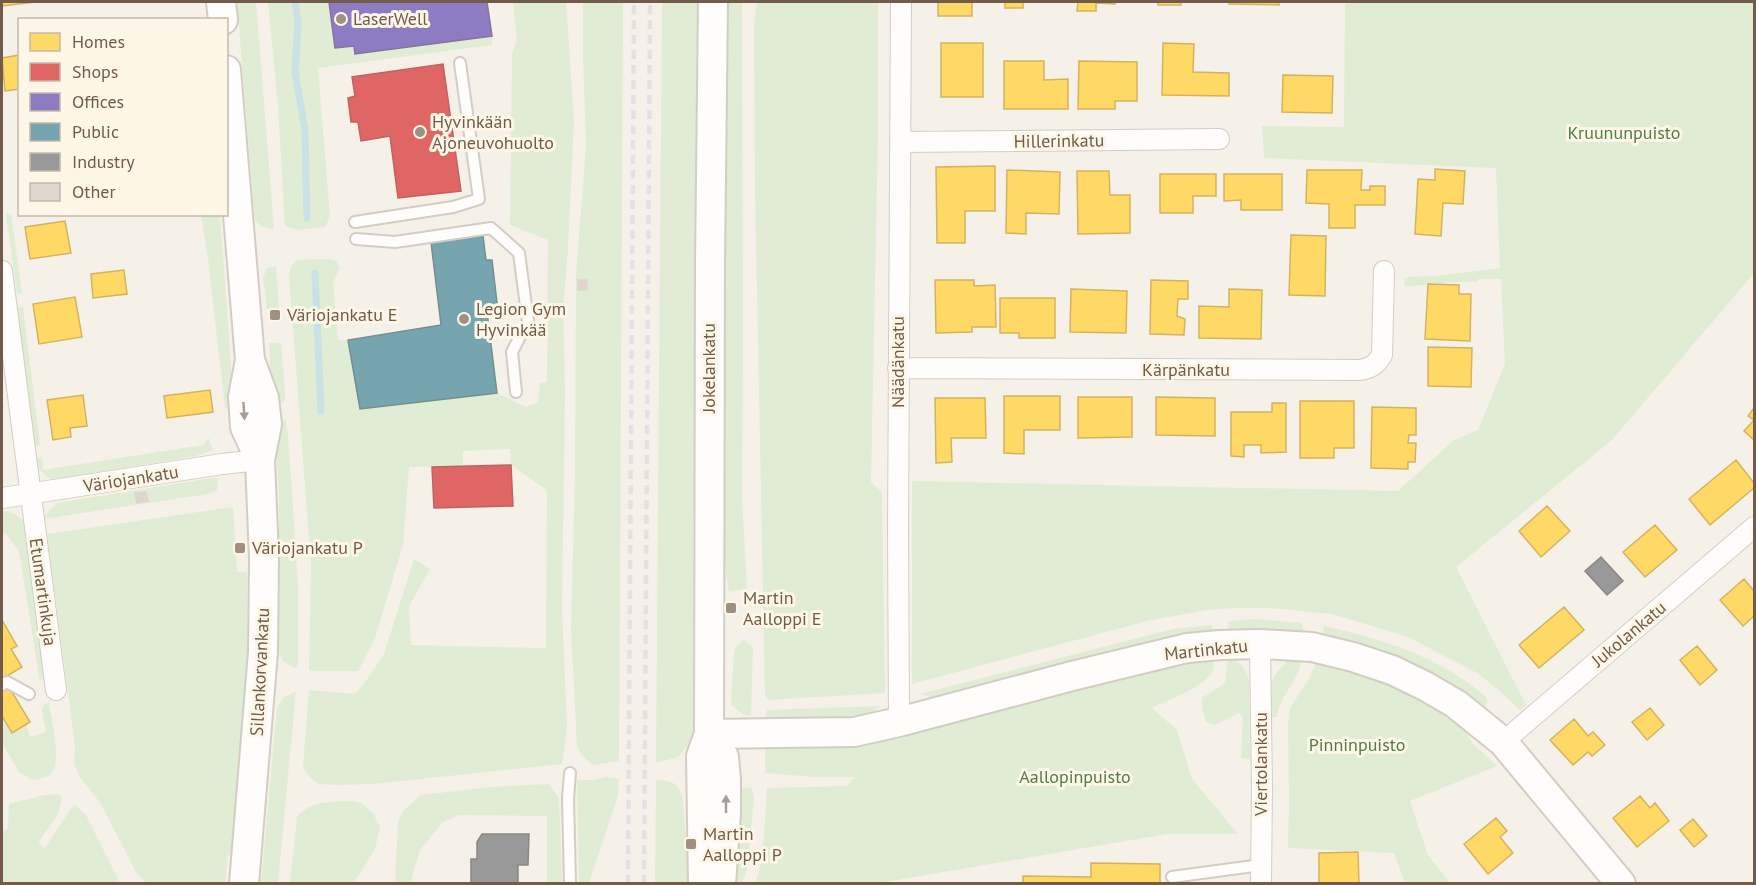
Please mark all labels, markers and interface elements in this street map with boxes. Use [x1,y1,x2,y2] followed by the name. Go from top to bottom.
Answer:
[353,7,428,30] place label: LaserWell
[334,12,348,26] marker: LaserWell
[18,18,228,216] legend
[72,30,125,53] text: Homes
[72,60,118,83] text: Shops
[72,90,124,113] text: Offices
[432,110,554,154] place label: Hyvinkään Ajoneuvohuolto
[72,120,119,143] text: Public
[1568,121,1680,144] park label: Kruununpuisto
[413,125,427,139] marker: Hyvinkään Ajoneuvohuolto
[1013,128,1105,153] street label: Hillerinkatu
[72,150,135,173] text: Industry
[72,180,116,203] text: Other
[476,297,566,341] place label: Legion Gym Hyvinkää
[286,303,397,326] place label: Väriojankatu E
[268,308,282,322] marker: Väriojankatu E
[457,312,471,326] marker: Legion Gym Hyvinkää
[886,316,909,408] street label: Näädänkatu
[697,323,720,414] street label: Jokelankatu
[1142,358,1230,381] street label: Kärpänkatu
[239,402,248,421] one-way arrow
[81,460,180,498] street label: Väriojankatu
[251,536,363,559] place label: Väriojankatu P
[25,537,62,647] street label: Etumartinkuja
[233,541,247,555] marker: Väriojankatu P
[743,586,821,630] place label: Martin Aalloppi E
[1586,596,1671,672] street label: Jukolankatu
[724,601,738,615] marker: Martin Aalloppi E
[245,607,274,737] street label: Sillankorvankatu
[1163,634,1249,665] street label: Martinkatu
[1249,712,1272,817] street label: Viertolankatu
[1309,733,1405,756] park label: Pinninpuisto
[1019,765,1131,788] park label: Aallopinpuisto
[721,795,731,814] one-way arrow
[703,822,782,866] place label: Martin Aalloppi P
[684,837,698,851] marker: Martin Aalloppi P

